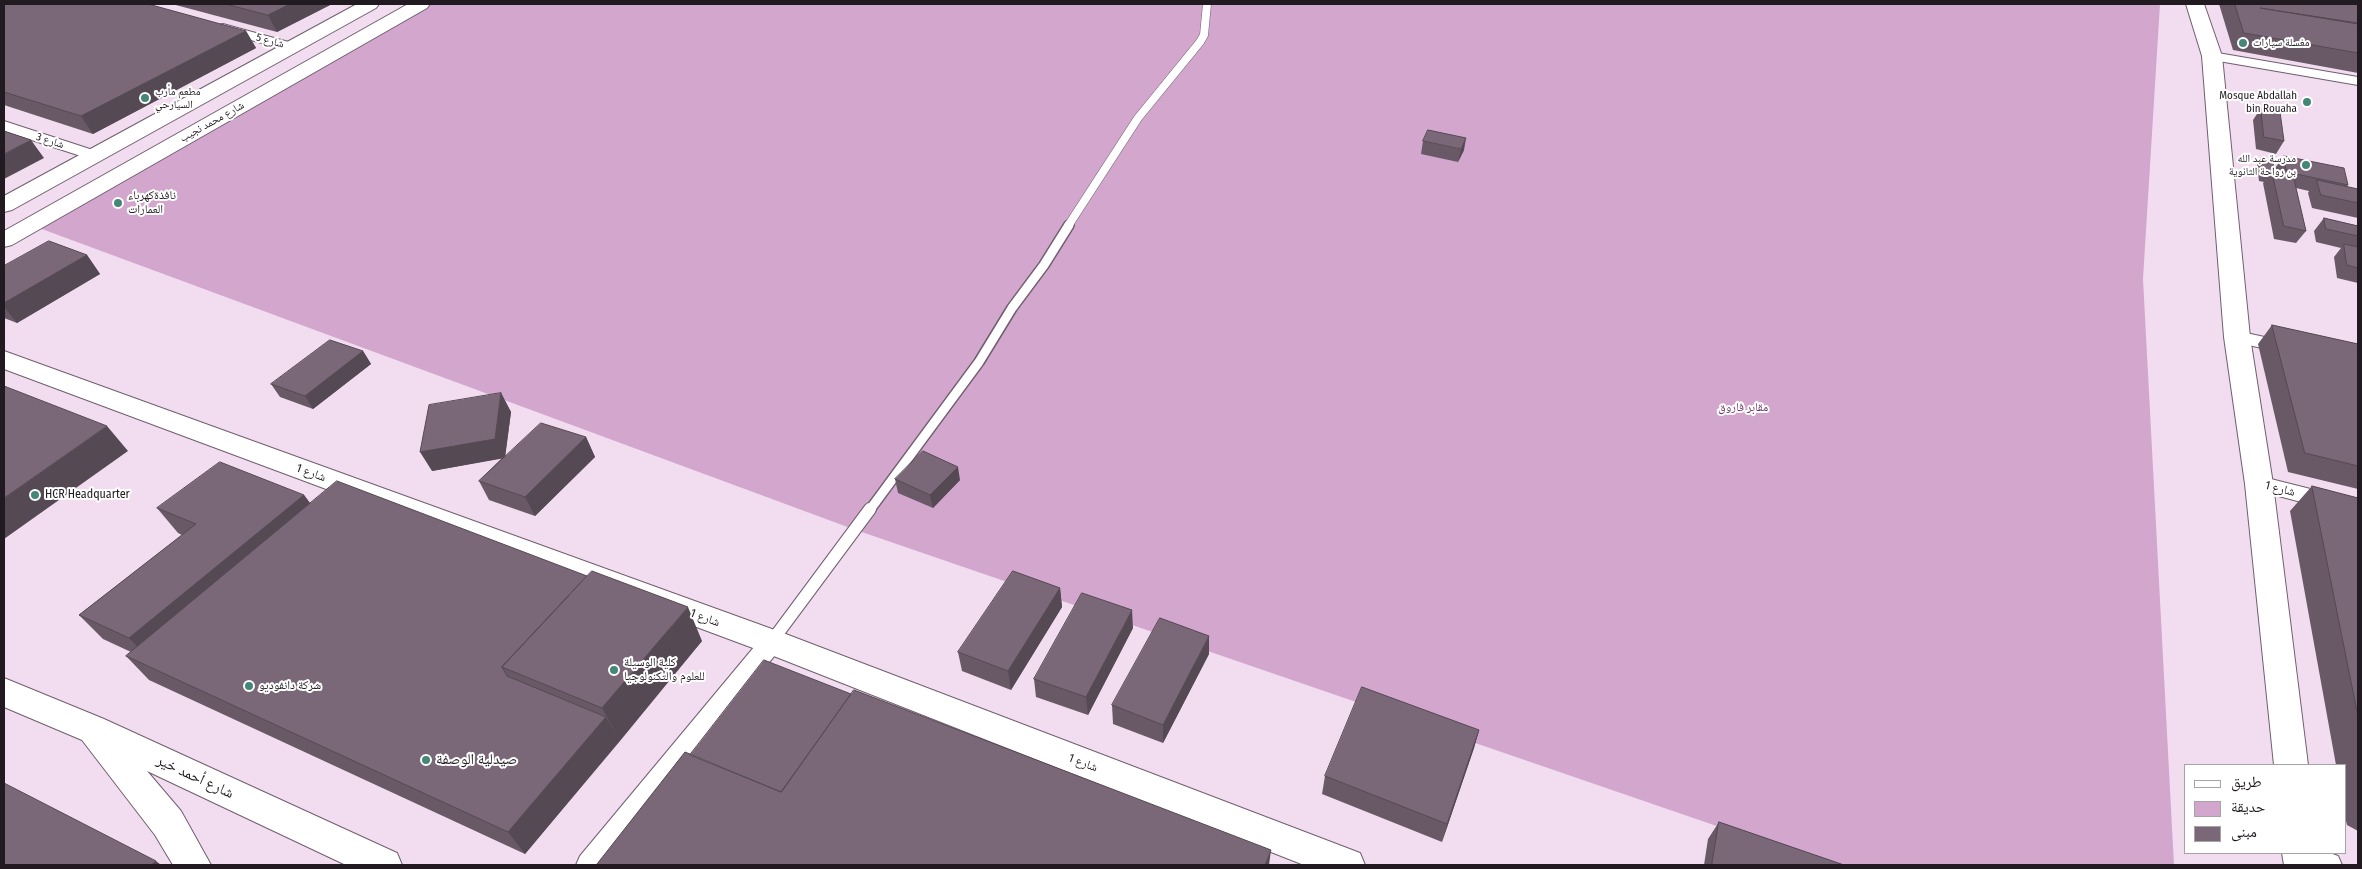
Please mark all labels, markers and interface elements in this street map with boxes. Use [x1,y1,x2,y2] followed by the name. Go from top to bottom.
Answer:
[255,31,285,51] street label: شارع 5
[2253,36,2309,50] place label: مغسلة سيارات
[2237,37,2249,49] marker: مغسلة سيارات
[155,85,200,111] place label: مطعم مأرب السيارحي
[2219,89,2297,115] place label: Mosque Abdallah bin Rouaha
[139,92,151,104] marker: مطعم مأرب السيارحي
[2301,96,2313,108] marker: Mosque Abdallah bin Rouaha
[178,99,246,145] street label: شارع محمد نجيب
[34,130,66,152] street label: شارع 3
[2229,152,2296,178] place label: مدرسة عبد الله بن رواحة الثانوية
[2300,159,2312,171] marker: مدرسة عبد الله بن رواحة الثانوية
[128,189,176,217] place label: نافذةكهرباء العمارات
[112,197,124,209] marker: نافذةكهرباء العمارات
[1718,401,1768,415] park label: مقابر فاروق
[294,461,328,485] street label: شارع 1
[2264,478,2296,500] street label: شارع 1
[45,488,130,502] place label: HCR Headquarter
[29,489,41,501] marker: HCR Headquarter
[688,606,722,630] street label: شارع 1
[624,656,705,684] place label: كلية الوسيلة للعلوم والتكنولوجيا
[608,664,620,676] marker: كلية الوسيلة للعلوم والتكنولوجيا
[259,679,321,693] place label: شركة دانفوديو
[243,680,255,692] marker: شركة دانفوديو
[154,751,236,803] street label: شارع أحمد خير
[436,751,517,769] place label: صيدلية الوصفة
[1066,751,1100,775] street label: شارع 1
[420,754,432,766] marker: صيدلية الوصفة
[2184,764,2347,854] legend
[2231,773,2262,791] text: طريق
[2231,798,2265,816] text: حديقة
[2231,823,2257,841] text: مبنى

